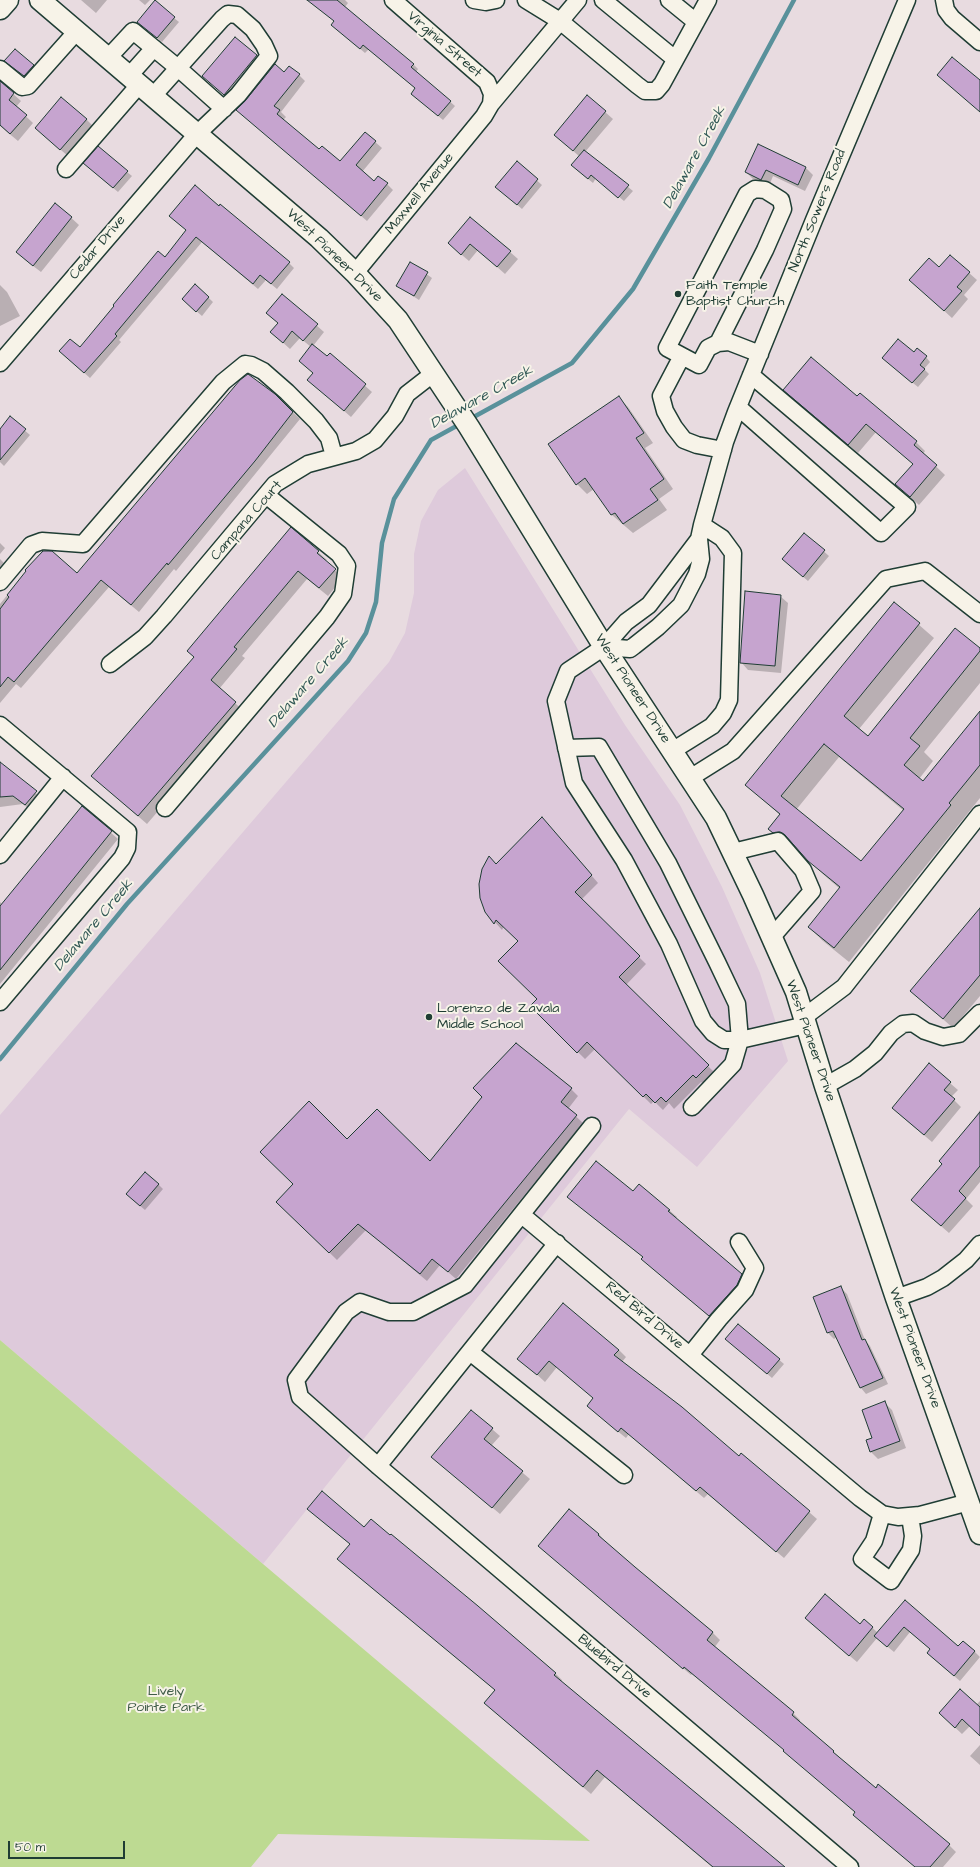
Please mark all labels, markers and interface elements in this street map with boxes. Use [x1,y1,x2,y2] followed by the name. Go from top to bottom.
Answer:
[403,8,485,82] street label: Virginia Street
[659,104,731,212] water label: Delaware Creek
[786,147,850,275] street label: North Sowers Road
[382,150,458,238] street label: Maxwell Avenue
[282,206,386,306] street label: West Pioneer Drive
[66,212,130,284] street label: Cedar Drive
[686,278,784,310] place label: Faith Temple Baptist Church
[673,289,683,299] marker: Faith Temple Baptist Church
[428,362,536,434] water label: Delaware Creek
[208,477,286,565] street label: Campana Court
[590,631,674,747] street label: West Pioneer Drive
[265,634,353,732] water label: Delaware Creek
[50,876,138,976] water label: Delaware Creek
[781,978,839,1104] street label: West Pioneer Drive
[437,1001,559,1034] place label: Lorenzo de Zavala Middle School
[424,1012,434,1022] marker: Lorenzo de Zavala Middle School
[602,1278,686,1354] street label: Red Bird Drive
[884,1285,944,1411] street label: West Pioneer Drive
[574,1631,654,1703] street label: Bluebird Drive
[127,1684,205,1716] park label: Lively Pointe Park
[10,1833,127,1859] scale bar
[15,1839,45,1856] text: 50 m

